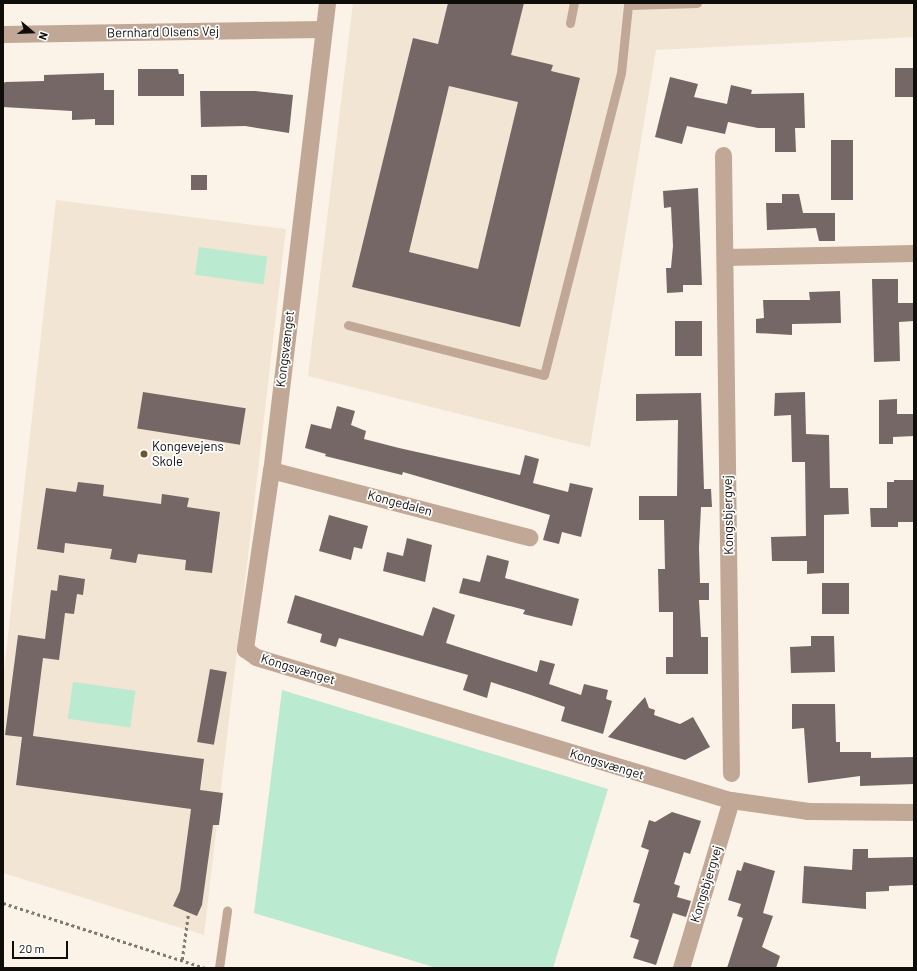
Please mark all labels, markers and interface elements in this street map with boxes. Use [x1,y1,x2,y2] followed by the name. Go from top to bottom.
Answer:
[12,12,52,52] north arrow
[107,23,219,41] street label: Bernhard Olsens Vej
[36,30,51,42] text: N
[273,310,297,388] street label: Kongsvænget
[152,439,224,470] place label: Kongevejens Skole
[139,449,149,459] marker: Kongevejens Skole
[720,475,736,555] street label: Kongsbjergvej
[366,487,434,519] street label: Kongedalen
[259,650,337,688] street label: Kongsvænget
[568,745,646,783] street label: Kongsvænget
[687,844,725,924] street label: Kongsbjergvej
[14,933,70,959] scale bar
[19,941,45,955] text: 20 m

